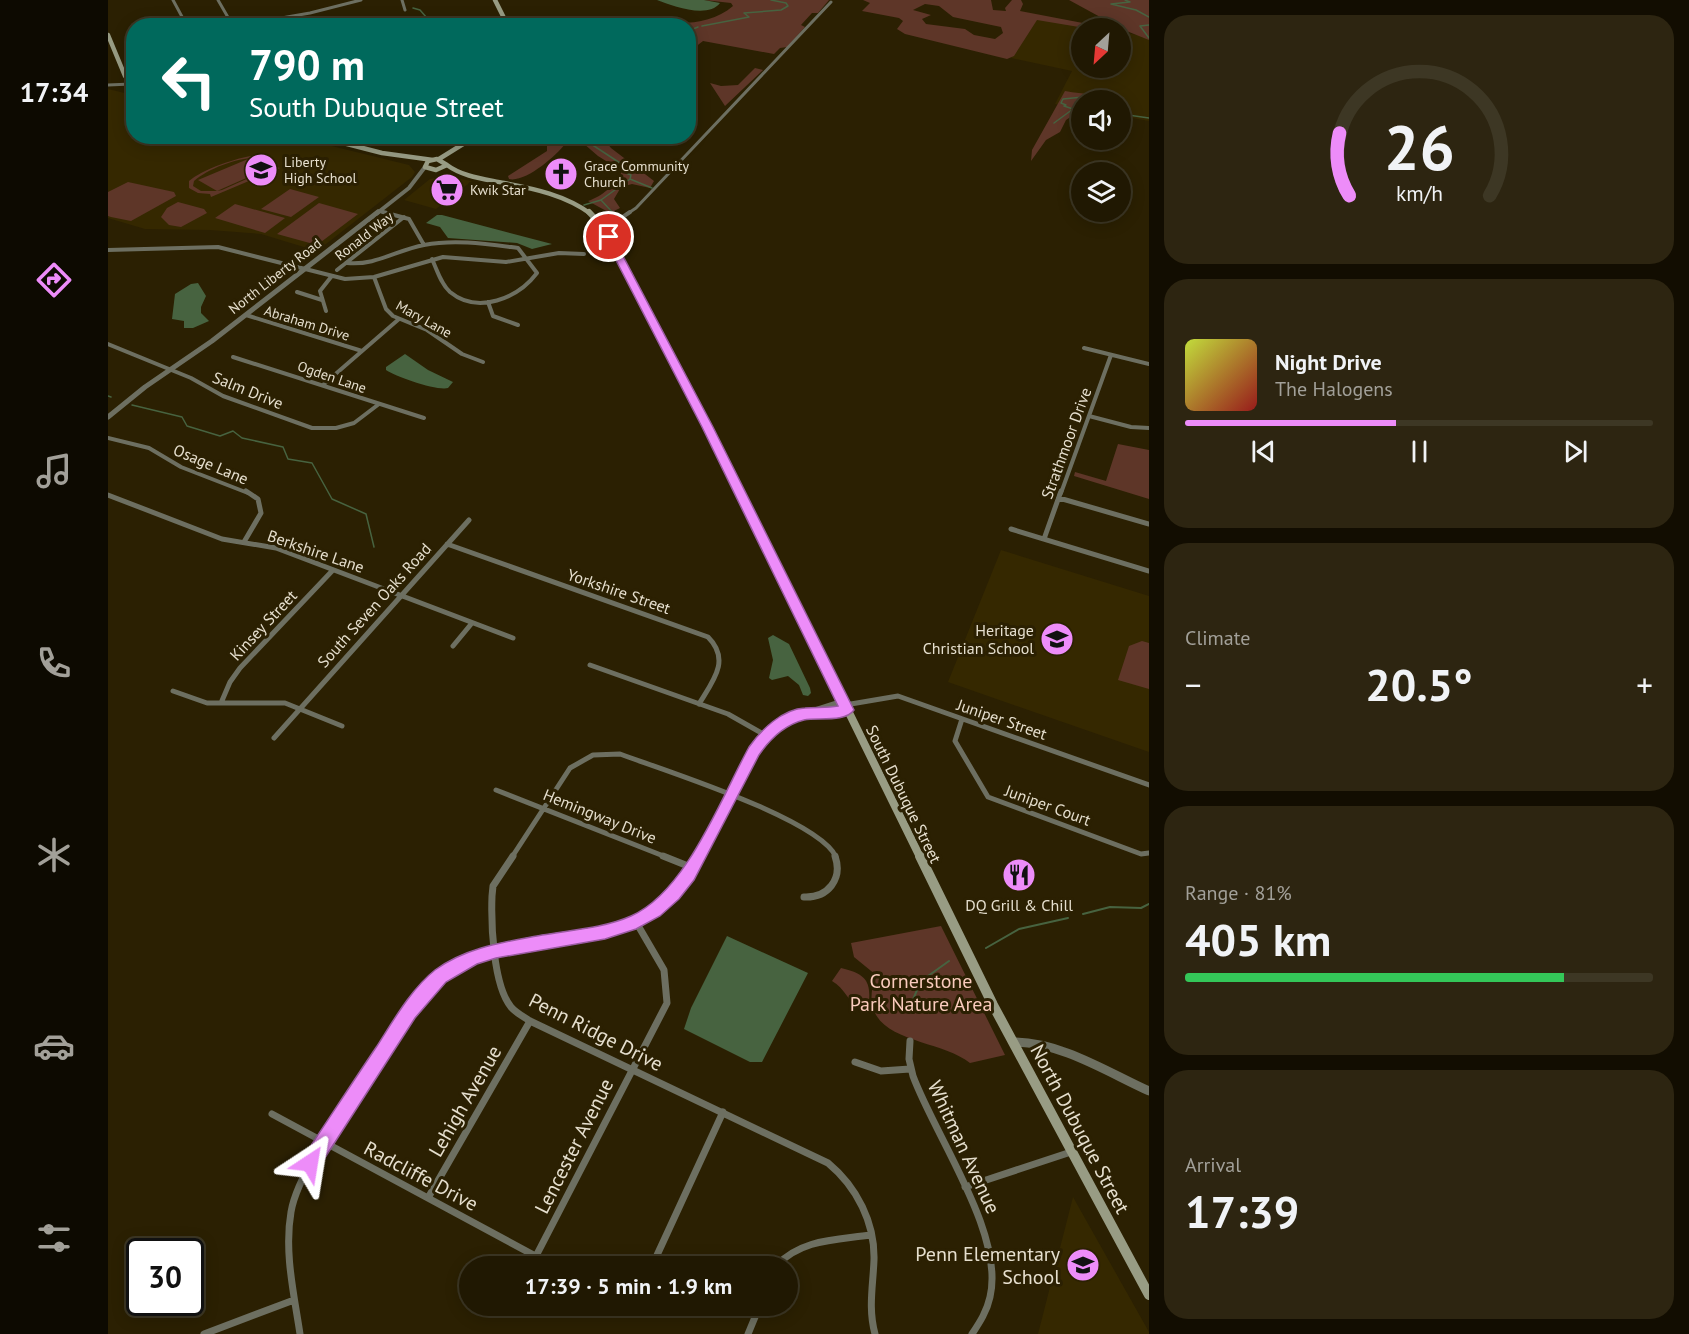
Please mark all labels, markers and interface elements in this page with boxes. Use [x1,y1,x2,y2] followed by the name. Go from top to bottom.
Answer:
[1071,18,1131,78] north arrow
[1071,18,1131,222] map controls
[249,37,365,92] text: 790 m
[150,42,228,120] icon: left
[20,75,88,109] text: 17:34
[249,90,504,124] text: South Dubuque Street
[1071,90,1131,150] button: sound
[1384,107,1454,188] text: 26
[243,152,279,188] school or university icon: Liberty High School
[284,153,357,187] place label: Liberty High School
[543,156,579,192] church icon: Grace Community Church
[584,157,690,191] place label: Grace Community Church
[1071,162,1131,222] button: layers
[429,172,465,208] supermarket icon: Kwik Star
[1395,180,1442,208] text: km/h
[470,181,526,199] place label: Kwik Star
[331,207,397,264] street label: Ronald Way
[583,211,634,262] pin
[592,220,625,253] icon: arrive
[225,234,325,318] street label: North Liberty Road
[33,259,75,301] icon: directions
[393,296,455,342] street label: Mary Lane
[262,301,352,345] street label: Abraham Drive
[1275,348,1382,376] text: Night Drive
[295,357,369,397] street label: Ogden Lane
[210,367,286,413] street label: Salm Drive
[1275,376,1393,402] text: The Halogens
[1037,385,1095,501] street label: Strathmoor Drive
[1247,435,1280,468] icon: previous
[1403,435,1436,468] icon: pause
[1559,435,1592,468] icon: next
[171,439,251,489] street label: Osage Lane
[33,450,75,492] icon: music
[265,525,367,577] street label: Berkshire Lane
[313,539,435,671] street label: South Seven Oaks Road
[565,564,674,618] street label: Yorkshire Street
[225,585,301,664] street label: Kinsey Street
[923,620,1034,658] place label: Heritage Christian School
[1039,621,1075,657] school or university icon: Heritage Christian School
[1185,625,1251,651] text: Climate
[33,642,75,684] icon: phone
[1365,655,1473,713] text: 20.5°
[1185,663,1202,706] text: −
[1636,663,1653,706] text: +
[954,694,1050,744] street label: Juniper Street
[862,722,946,867] street label: South Dubuque Street
[1001,780,1094,830] street label: Juniper Court
[541,784,659,848] street label: Hemingway Drive
[33,834,75,876] icon: climate
[1001,857,1037,893] restaurant icon: DQ Grill & Chill
[1185,880,1292,906] text: Range · 81%
[965,895,1073,915] place label: DQ Grill & Chill
[1185,910,1331,968] text: 405 km
[850,968,992,1017] park label: Cornerstone Park Nature Area
[525,987,667,1077] street label: Penn Ridge Drive
[33,1025,75,1067] icon: car
[1024,1040,1136,1218] street label: North Dubuque Street
[423,1041,507,1161] street label: Lehigh Avenue
[529,1074,619,1218] street label: Lencester Avenue
[922,1076,1006,1218] street label: Whitman Avenue
[278,1131,342,1195] position arrow
[360,1135,482,1217] street label: Radcliffe Drive
[1185,1152,1241,1178] text: Arrival
[1185,1182,1299,1240] text: 17:39
[33,1217,75,1259] icon: filters
[126,1238,204,1316] speed limit sign: 30
[915,1241,1061,1290] place label: Penn Elementary School
[1065,1247,1101,1283] school or university icon: Penn Elementary School
[525,1272,732,1300] text: 17:39 · 5 min · 1.9 km

